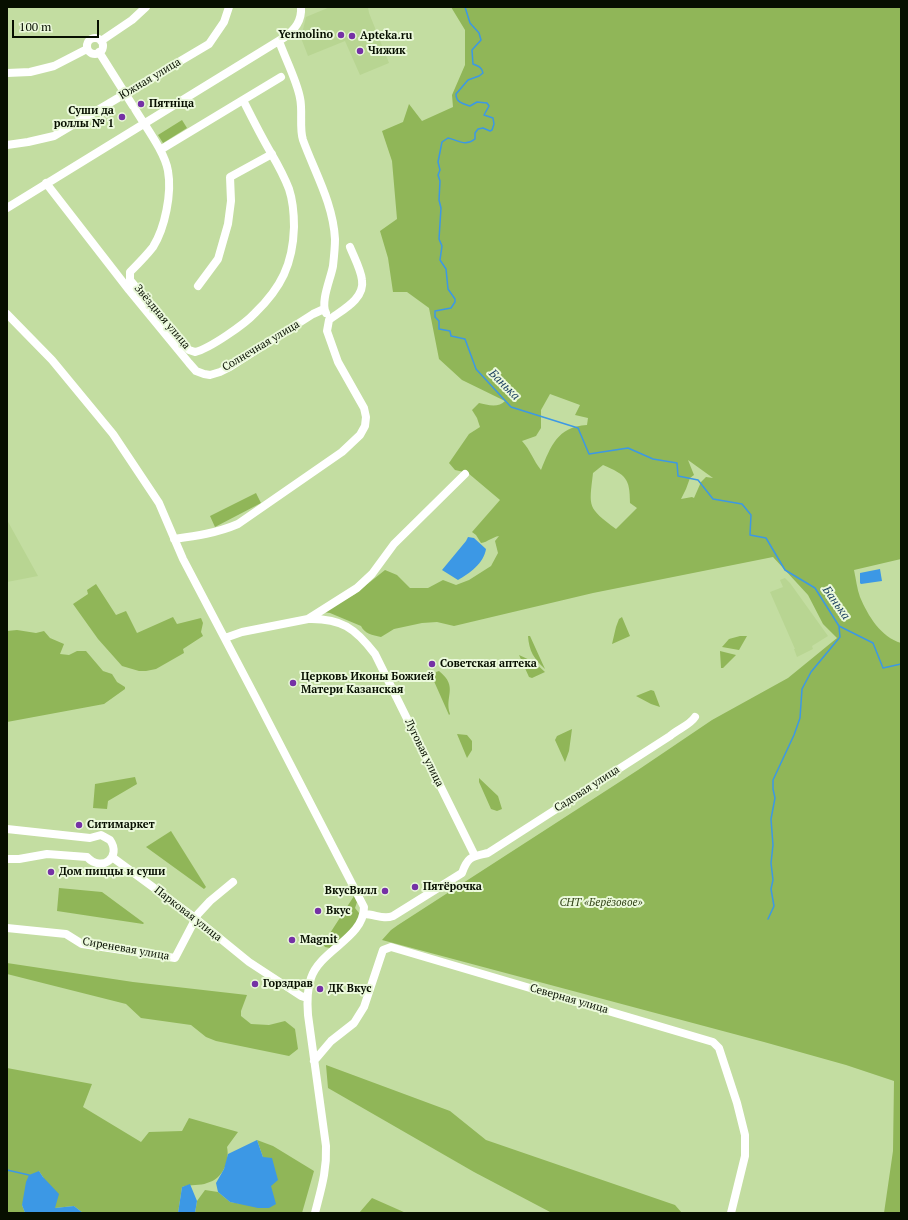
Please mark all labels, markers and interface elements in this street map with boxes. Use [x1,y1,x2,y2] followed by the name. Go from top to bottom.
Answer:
[14,12,101,38] scale bar
[19,19,51,34] text: 100 m
[278,28,333,42] place label: Yermolino
[360,29,412,43] place label: Apteka.ru
[336,30,346,40] marker: Yermolino
[347,31,357,41] marker: Apteka.ru
[368,44,406,58] place label: Чижик
[355,46,365,56] marker: Чижик
[117,55,183,103] street label: Южная улица
[149,97,194,111] place label: Пятнiца
[136,99,146,109] marker: Пятнiца
[54,104,114,130] place label: Суши да роллы № 1
[117,112,127,122] marker: Суши да роллы № 1
[131,282,193,352] street label: Звёздная улица
[220,318,302,374] street label: Солнечная улица
[486,367,522,403] water label: Банька
[819,583,853,623] water label: Банька
[440,657,537,671] place label: Советская аптека
[427,659,437,669] marker: Советская аптека
[301,670,434,696] place label: Церковь Иконы Божией Матери Казанская
[288,678,298,688] marker: Церковь Иконы Божией Матери Казанская
[402,717,446,789] street label: Луговая улица
[552,763,622,815] street label: Садовая улица
[87,818,155,832] place label: Ситимаркет
[74,820,84,830] marker: Ситимаркет
[59,865,165,879] place label: Дом пиццы и суши
[46,867,56,877] marker: Дом пиццы и суши
[423,880,482,894] place label: Пятёрочка
[410,882,420,892] marker: Пятёрочка
[152,884,224,944] street label: Парковая улица
[325,884,377,898] place label: ВкусВилл
[380,886,390,896] marker: ВкусВилл
[559,896,643,910] park label: СНТ «Берёзовое»
[326,904,351,918] place label: Вкус
[313,906,323,916] marker: Вкус
[300,933,338,947] place label: Magnit
[82,935,170,963] street label: Сиреневая улица
[287,935,297,945] marker: Magnit
[263,977,313,991] place label: Горздрав
[250,979,260,989] marker: Горздрав
[528,981,610,1017] street label: Северная улица
[328,982,371,996] place label: ДК Вкус
[315,984,325,994] marker: ДК Вкус

